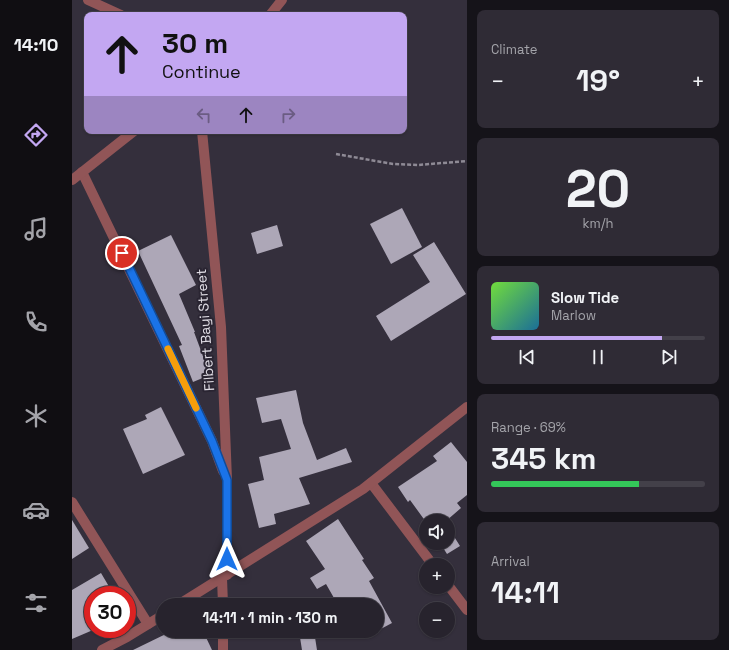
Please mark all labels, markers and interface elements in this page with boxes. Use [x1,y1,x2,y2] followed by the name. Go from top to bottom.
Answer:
[162,25,228,61] text: 30 m
[96,28,148,80] icon: ahead
[14,33,58,56] text: 14:10
[491,41,537,58] text: Climate
[162,60,241,83] text: Continue
[576,61,620,100] text: 19°
[491,67,505,95] text: −
[691,67,705,95] text: +
[193,104,215,126] icon: left
[235,104,257,126] icon: ahead
[277,104,299,126] icon: right
[22,121,50,149] icon: directions
[566,156,630,222] text: 20
[22,215,50,243] icon: music
[583,215,613,232] text: km/h
[105,236,139,270] pin
[111,242,133,264] icon: arrive
[192,268,218,392] street label: Filbert Bayi Street
[551,288,619,307] text: Slow Tide
[551,307,596,324] text: Marlow
[22,308,50,336] icon: phone
[516,346,538,368] icon: previous
[587,346,609,368] icon: pause
[658,346,680,368] icon: next
[22,402,50,430] icon: climate
[491,419,566,436] text: Range · 69%
[491,439,596,478] text: 345 km
[22,496,50,524] icon: car
[419,514,455,638] map controls
[419,514,455,550] button: sound
[206,538,248,580] position arrow
[491,553,530,570] text: Arrival
[419,558,455,594] button: +
[491,573,560,612] text: 14:11
[84,586,136,638] speed limit sign: 30
[22,589,50,617] icon: filters
[419,602,455,638] button: −
[202,608,338,627] text: 14:11 · 1 min · 130 m

